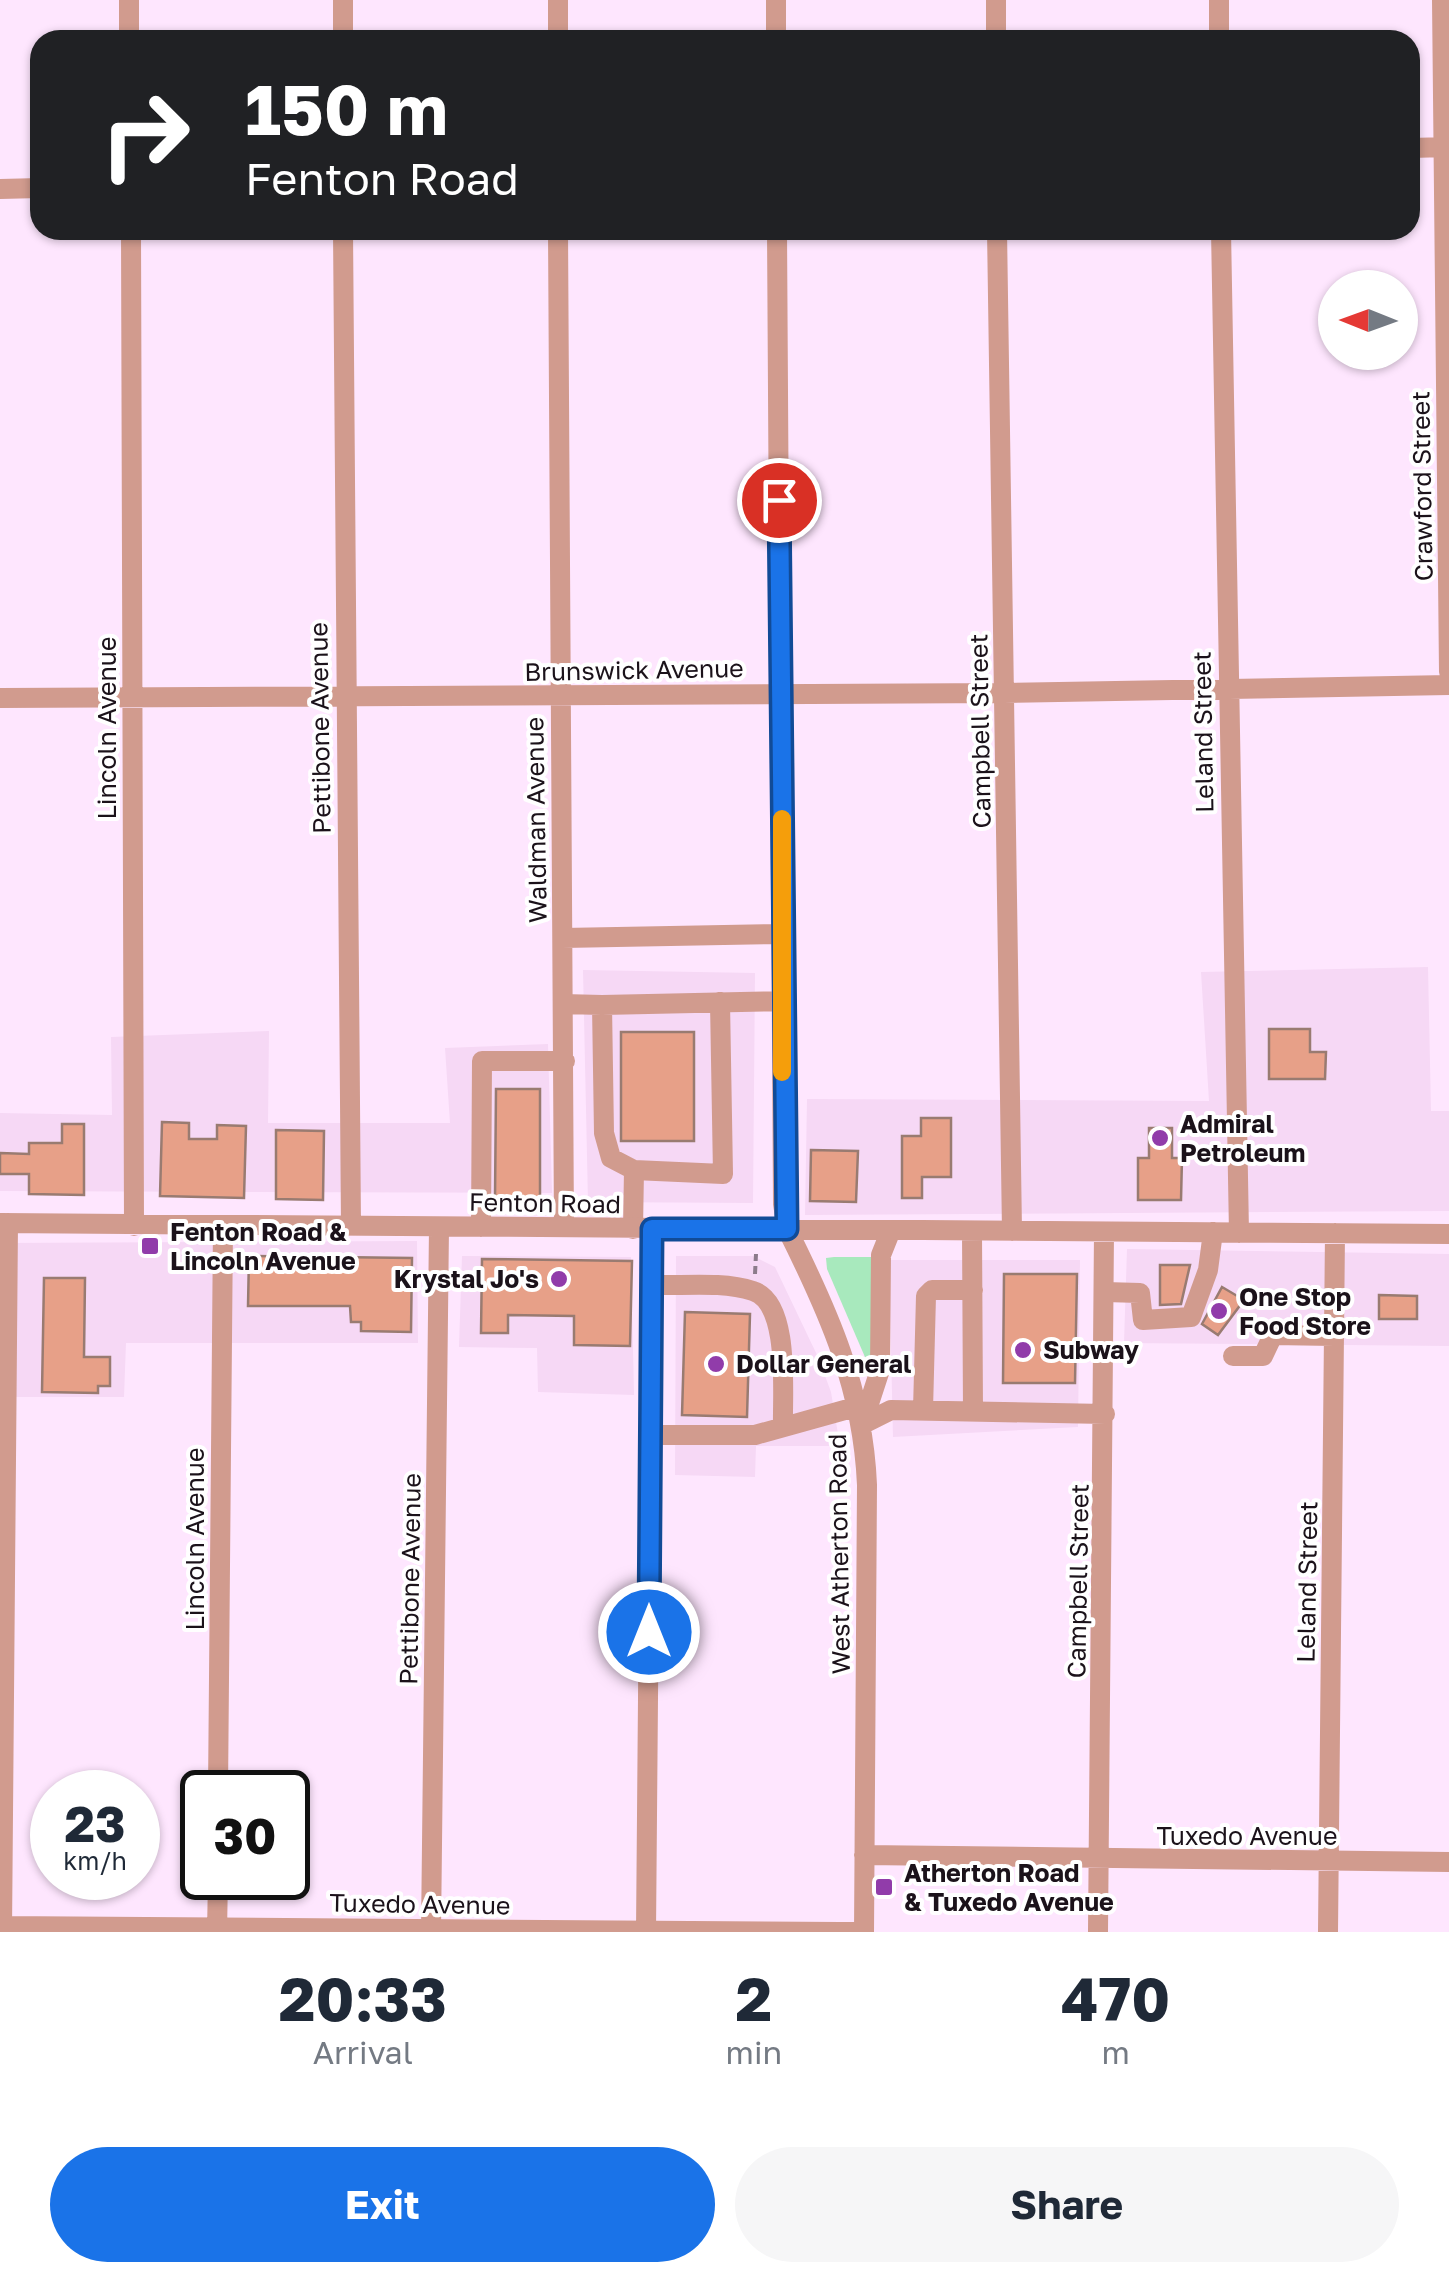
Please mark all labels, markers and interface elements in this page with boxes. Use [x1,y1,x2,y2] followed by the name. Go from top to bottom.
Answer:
[245,66,448,150] text: 150 m
[80,70,210,200] icon: right
[245,151,519,205] text: Fenton Road
[1318,270,1418,370] north arrow
[1318,270,1418,370] map controls
[1404,391,1439,581] street label: Crawford Street
[737,458,822,543] pin
[752,473,807,528] icon: arrive
[302,622,337,834] street label: Pettibone Avenue
[962,633,997,829] street label: Campbell Street
[91,637,122,819] street label: Lincoln Avenue
[1186,651,1219,813] street label: Leland Street
[524,652,744,687] street label: Brunswick Avenue
[518,717,553,923] street label: Waldman Avenue
[1180,1108,1305,1168] place label: Admiral Petroleum
[1149,1127,1171,1149] marker: Admiral Petroleum
[469,1186,621,1219] street label: Fenton Road
[170,1216,356,1276] place label: Fenton Road & Lincoln Avenue
[139,1235,161,1257] marker: Fenton Road & Lincoln Avenue
[394,1263,539,1294] place label: Krystal Jo's
[548,1268,570,1290] marker: Krystal Jo's
[1239,1281,1371,1341] place label: One Stop Food Store
[1208,1300,1230,1322] marker: One Stop Food Store
[1043,1334,1139,1365] place label: Subway
[1012,1339,1034,1361] marker: Subway
[736,1348,911,1379] place label: Dollar General
[705,1353,727,1375] marker: Dollar General
[821,1433,856,1675] street label: West Atherton Road
[179,1448,210,1630] street label: Lincoln Avenue
[392,1473,427,1685] street label: Pettibone Avenue
[1060,1483,1095,1679] street label: Campbell Street
[1290,1501,1323,1663] street label: Leland Street
[597,1580,701,1684] position arrow
[180,1770,310,1900] speed limit sign: 30
[64,1793,125,1853] text: 23
[1156,1820,1338,1851] street label: Tuxedo Avenue
[63,1845,127,1876] text: km/h
[904,1857,1114,1917] place label: Atherton Road & Tuxedo Avenue
[873,1876,895,1898] marker: Atherton Road & Tuxedo Avenue
[329,1886,511,1921] street label: Tuxedo Avenue
[279,1962,447,2034] text: 20:33
[736,1962,772,2034] text: 2
[1061,1962,1170,2034] text: 470
[313,2033,413,2071] text: Arrival
[726,2033,782,2071] text: min
[1101,2033,1130,2071] text: m
[50,2147,715,2262] button: Exit
[735,2147,1399,2262] button: Share

